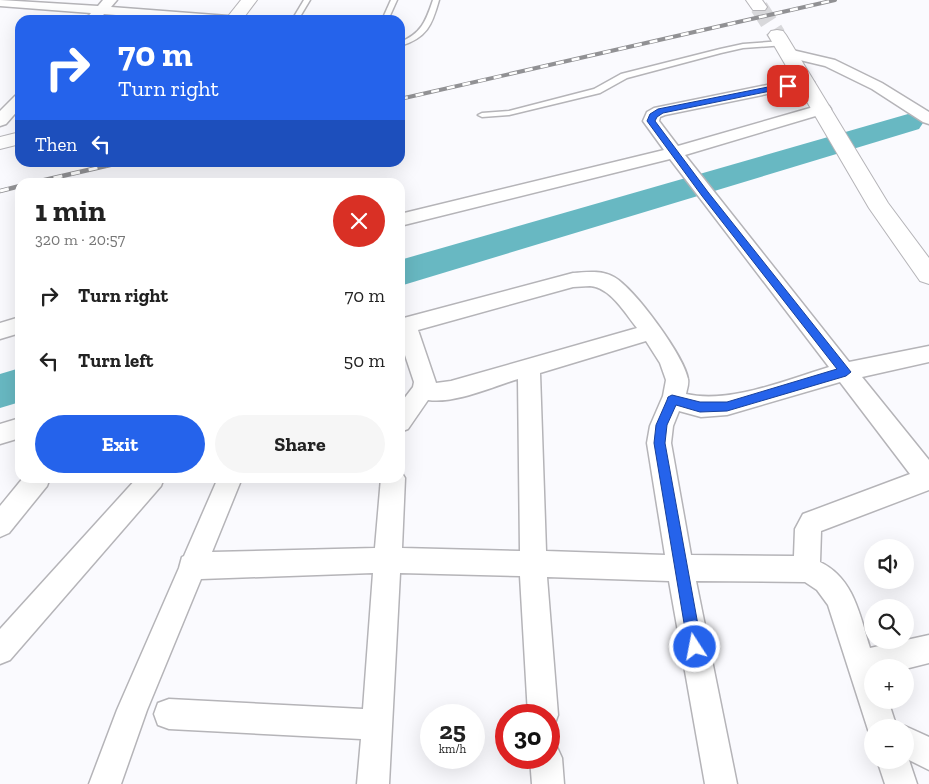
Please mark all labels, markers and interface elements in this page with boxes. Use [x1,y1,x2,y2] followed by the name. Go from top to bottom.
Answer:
[118,33,193,75] text: 70 m
[35,35,100,100] icon: right
[767,65,809,107] pin
[774,72,802,100] icon: arrive
[118,75,219,102] text: Turn right
[87,130,115,158] icon: left
[35,133,77,156] text: Then
[35,193,106,229] text: 1 min
[333,195,385,247] button: close
[35,230,125,249] text: 320 m · 20:57
[35,282,63,310] icon: right
[78,284,168,307] text: Turn right
[344,284,385,307] text: 70 m
[35,347,63,375] icon: left
[78,349,153,372] text: Turn left
[344,349,385,372] text: 50 m
[35,415,205,473] button: Exit
[215,415,385,473] button: Share
[864,539,914,769] map controls
[864,539,914,589] button: sound
[864,599,914,649] button: search
[668,620,720,672] position arrow
[864,659,914,709] button: +
[495,704,560,769] speed limit sign: 30
[439,715,466,745] text: 25
[864,719,914,769] button: −
[439,742,466,756] text: km/h

